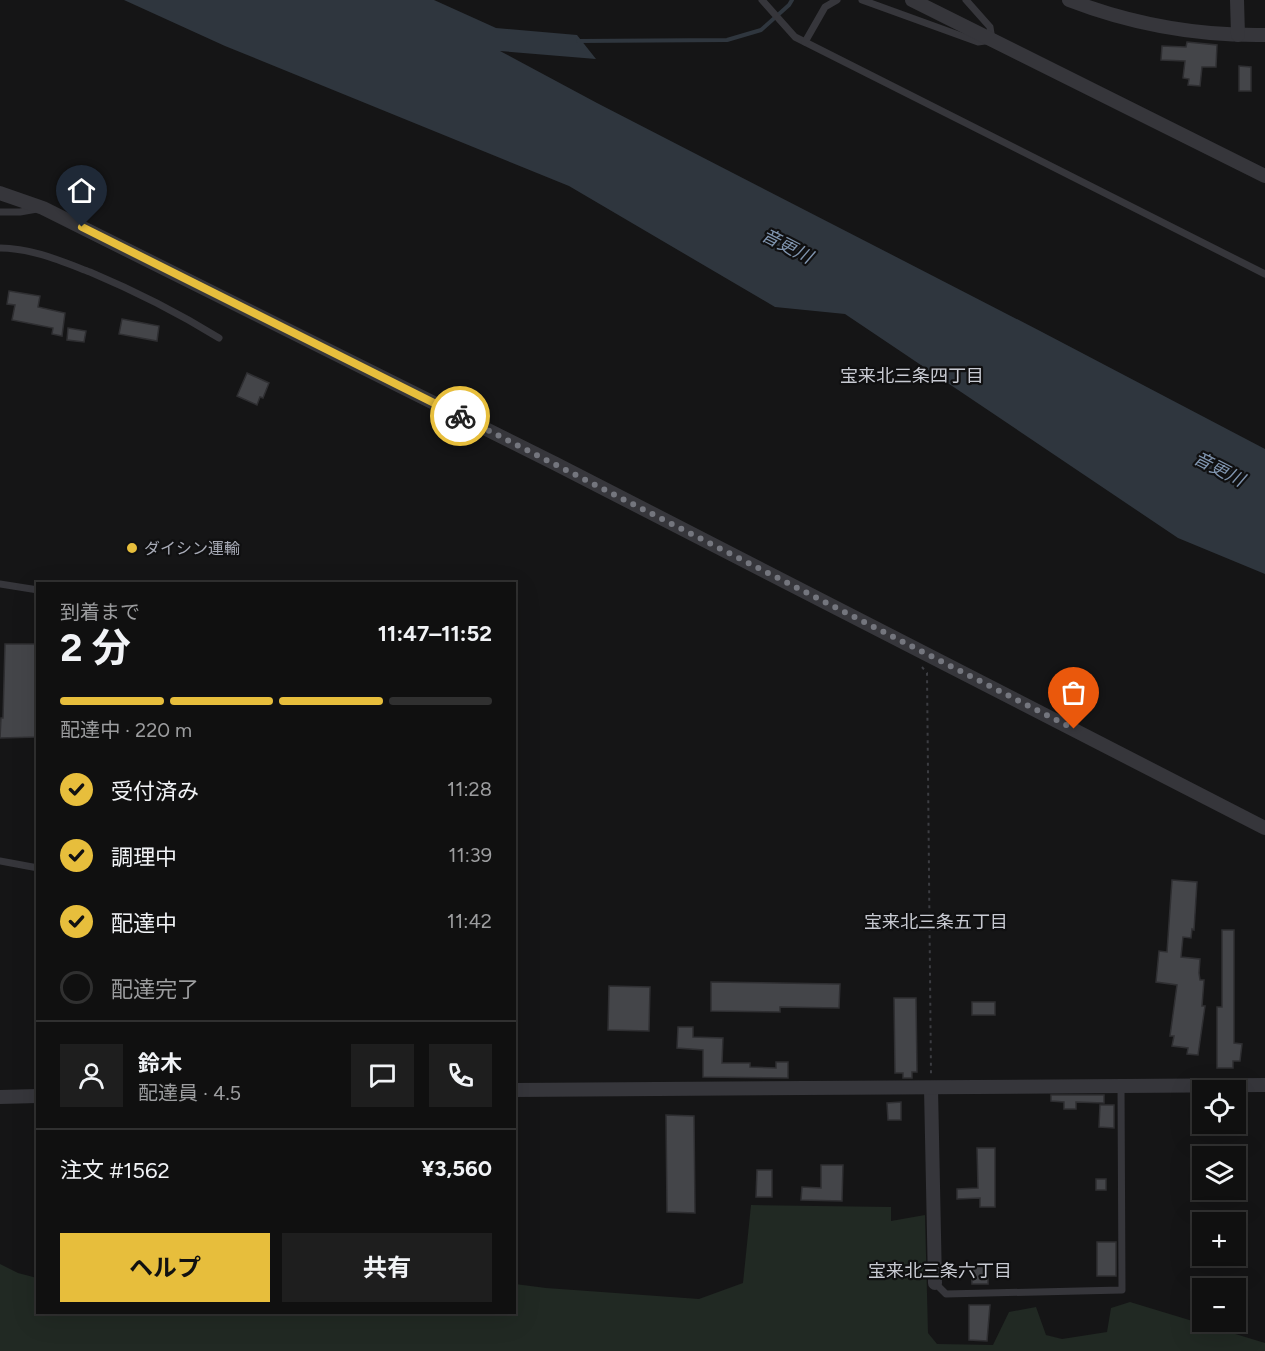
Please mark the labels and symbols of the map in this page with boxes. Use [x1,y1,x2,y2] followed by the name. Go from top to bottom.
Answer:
[56,165,107,227] pin
[758,224,818,269] water label: 音更川
[840,365,984,387] district label: 宝来北三条四丁目
[430,386,490,446] courier
[1190,447,1250,492] water label: 音更川
[144,539,240,558] place label: ダイシン運輸
[125,541,139,555] marker: ダイシン運輸
[1048,667,1099,729] pin
[864,911,1008,933] district label: 宝来北三条五丁目
[868,1260,1012,1282] district label: 宝来北三条六丁目

